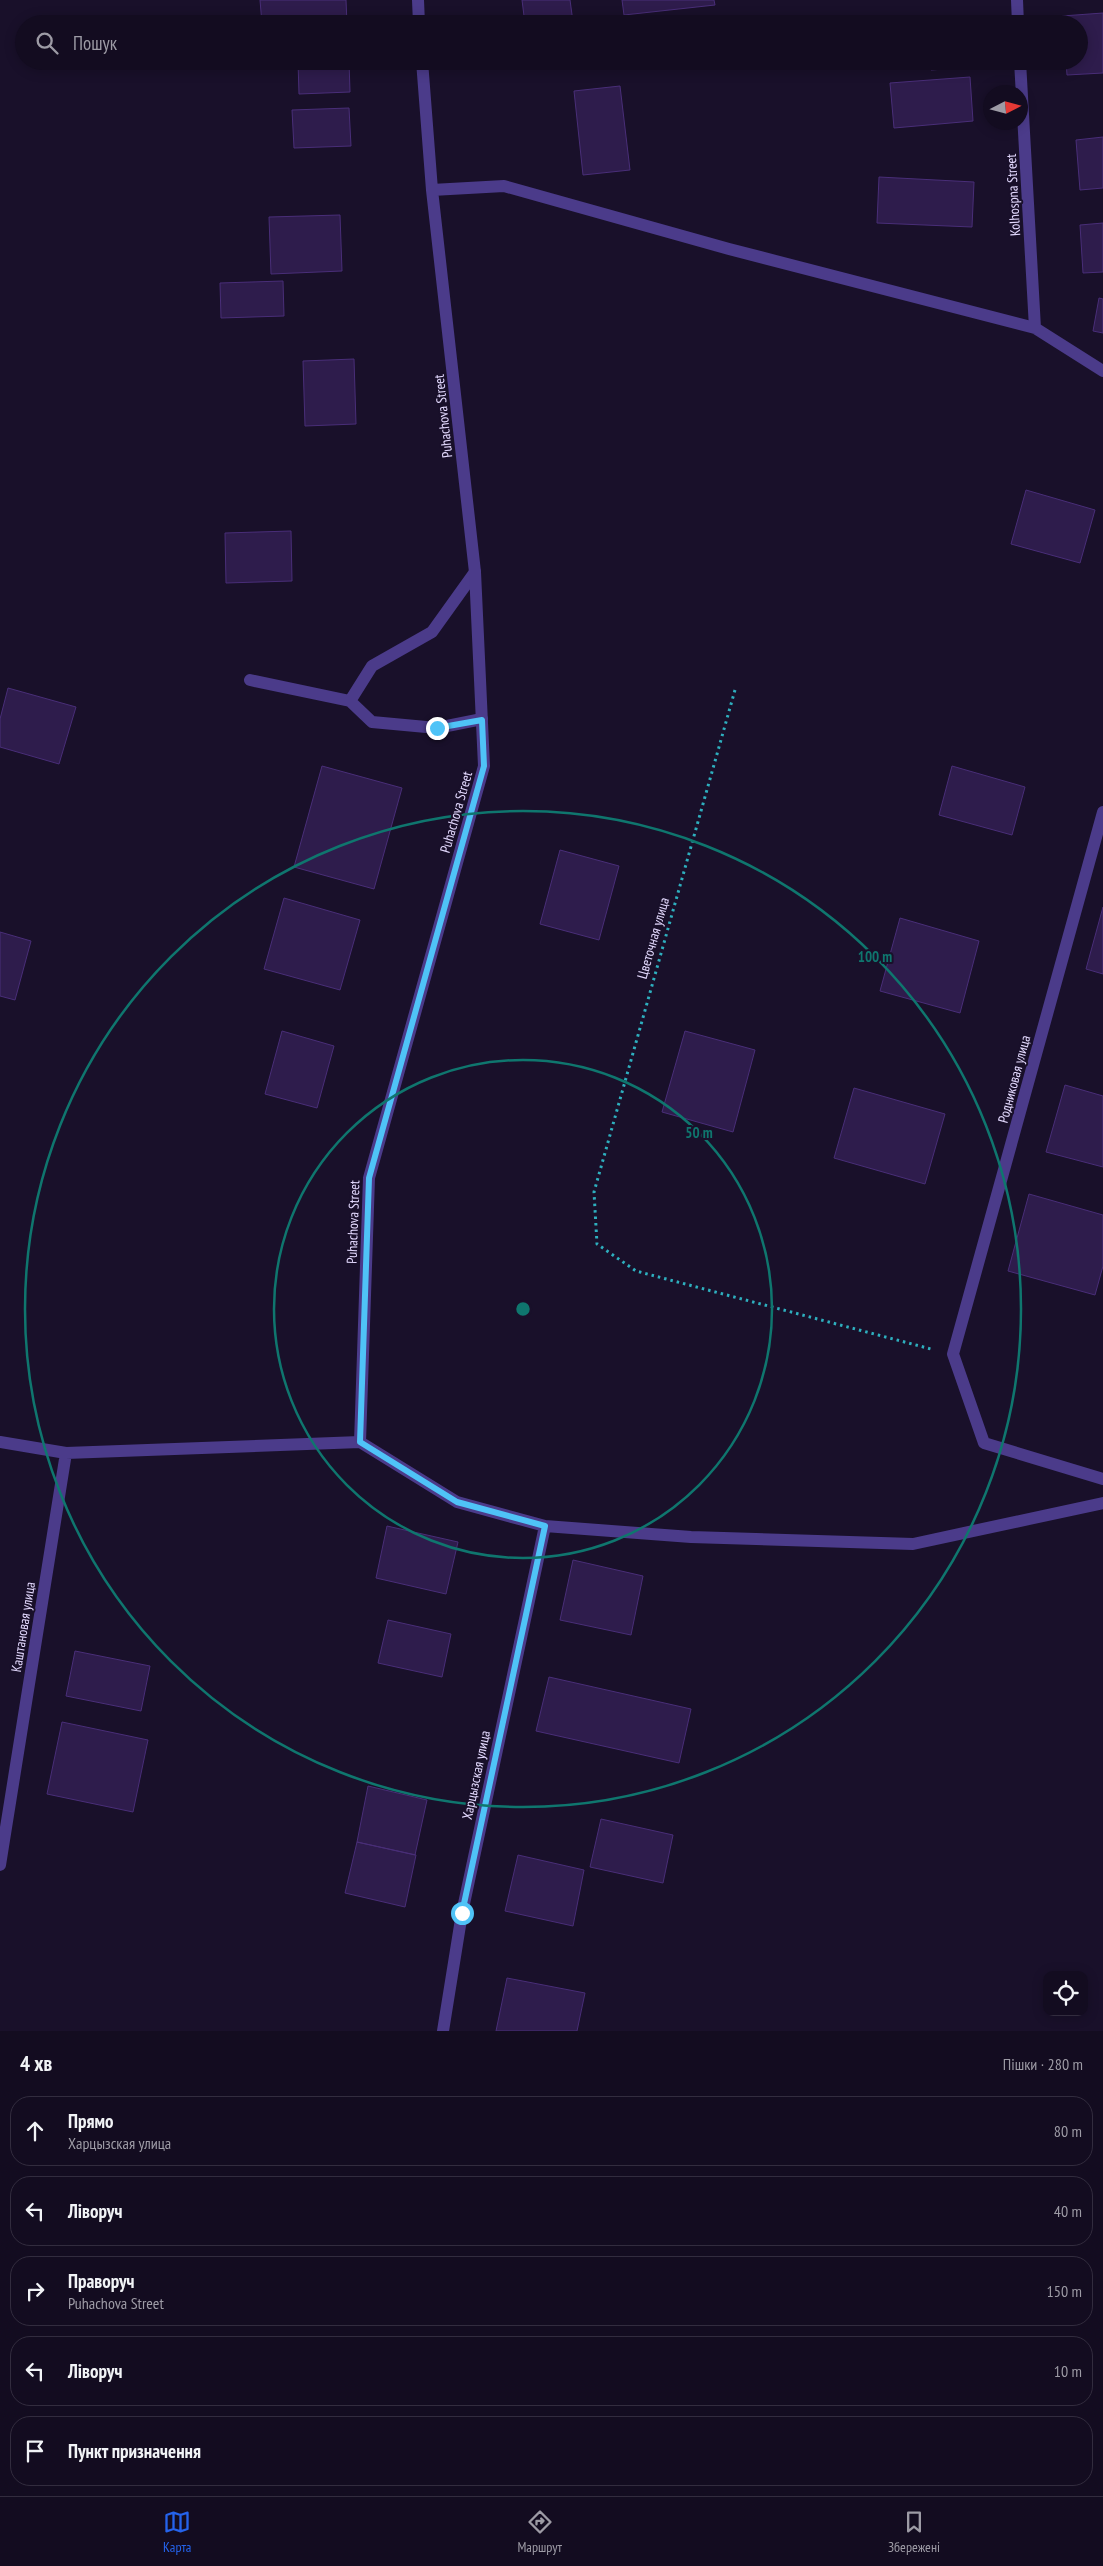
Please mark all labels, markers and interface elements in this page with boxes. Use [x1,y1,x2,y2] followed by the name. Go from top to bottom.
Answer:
[15,15,1088,70] search box
[33,29,61,57] icon: search
[73,31,117,55] text: Пошук
[983,85,1028,130] north arrow
[1002,153,1024,237] street label: Kolhospna Street
[430,373,456,459] street label: Puhachova Street
[426,717,449,740] route end
[436,769,476,855] street label: Puhachova Street
[633,895,673,981] street label: Цветочная улица
[858,947,892,966] text: 100 m
[994,1033,1034,1125] street label: Родниковая улица
[685,1123,713,1142] text: 50 m
[343,1180,363,1264] street label: Puhachova Street
[514,1300,532,1318] centre of rings
[7,1581,39,1673] street label: Каштановая улица
[458,1729,494,1821] street label: Харцызская улица
[451,1902,474,1925] route start
[1043,1971,1088,2016] map controls
[1043,1971,1088,2016] button: locate
[20,2050,52,2077] text: 4 хв
[1003,2054,1083,2074] text: Пішки · 280 m
[68,2109,113,2133] text: Прямо
[21,2117,49,2145] icon: ahead
[1054,2121,1082,2141] text: 80 m
[68,2133,171,2153] text: Харцызская улица
[21,2197,49,2225] icon: left
[68,2199,122,2223] text: Ліворуч
[1054,2201,1082,2221] text: 40 m
[68,2269,135,2293] text: Праворуч
[21,2277,49,2305] icon: right
[1047,2281,1082,2301] text: 150 m
[68,2293,164,2313] text: Puhachova Street
[21,2357,49,2385] icon: left
[68,2359,122,2383] text: Ліворуч
[1054,2361,1082,2381] text: 10 m
[21,2437,49,2465] icon: arrive
[68,2439,201,2463] text: Пункт призначення
[163,2508,191,2556] tab: Карта
[517,2508,562,2556] tab: Маршрут
[888,2508,940,2556] tab: Збережені

